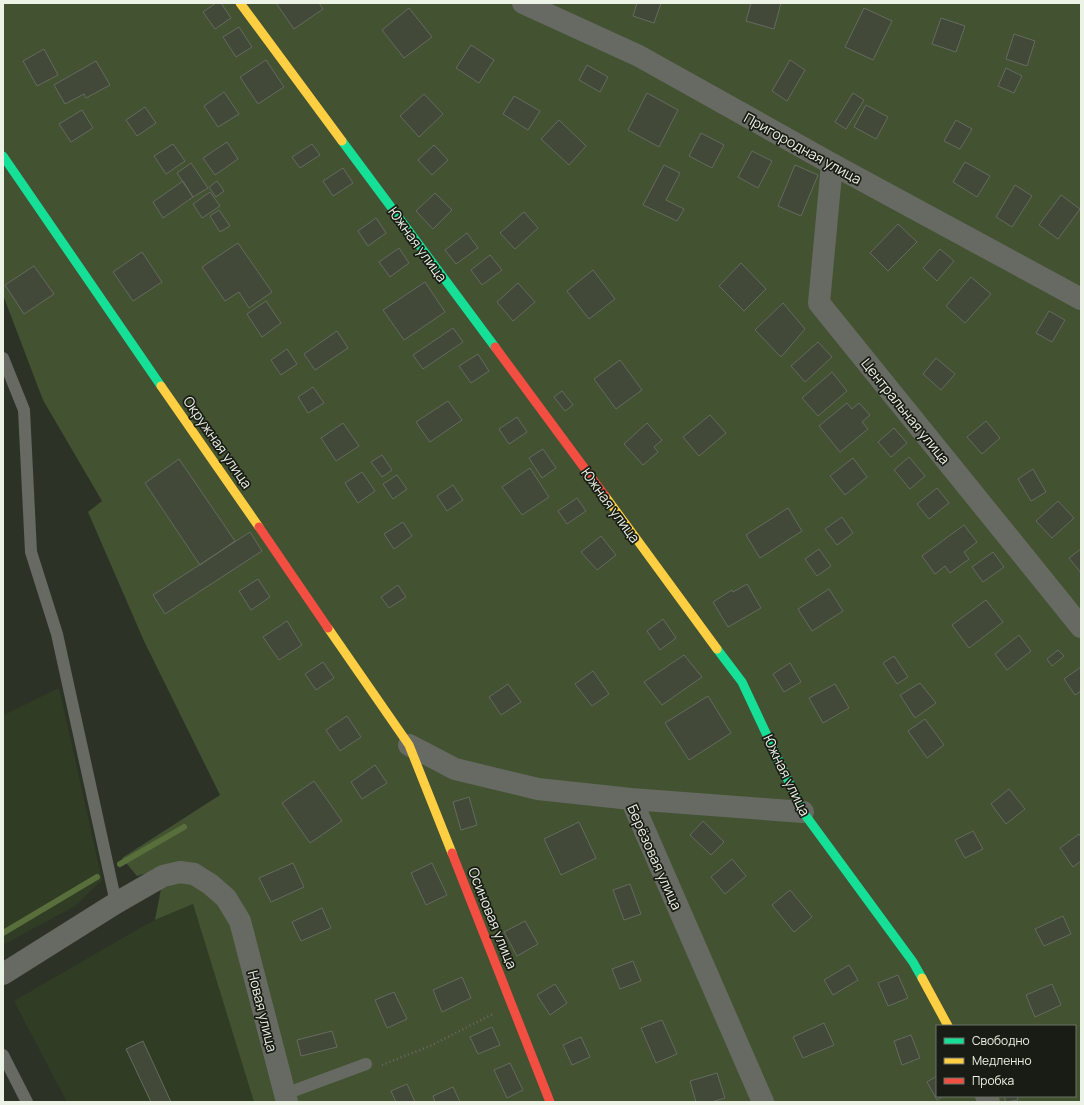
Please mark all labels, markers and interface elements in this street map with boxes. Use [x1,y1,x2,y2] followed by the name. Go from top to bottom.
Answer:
[741,108,865,188] street label: Пригородная улица
[384,203,452,285] street label: Южная улица
[857,354,955,468] street label: Центральная улица
[179,392,257,492] street label: Окружная улица
[577,464,645,546] street label: Южная улица
[759,731,815,819] street label: Южная улица
[623,801,687,913] street label: Берёзовая улица
[464,864,522,972] street label: Осиновая улица
[244,968,282,1054] street label: Новая улица
[936,1025,1076,1097] legend
[972,1032,1030,1049] text: Свободно
[972,1052,1032,1069] text: Медленно
[972,1072,1014,1089] text: Пробка

